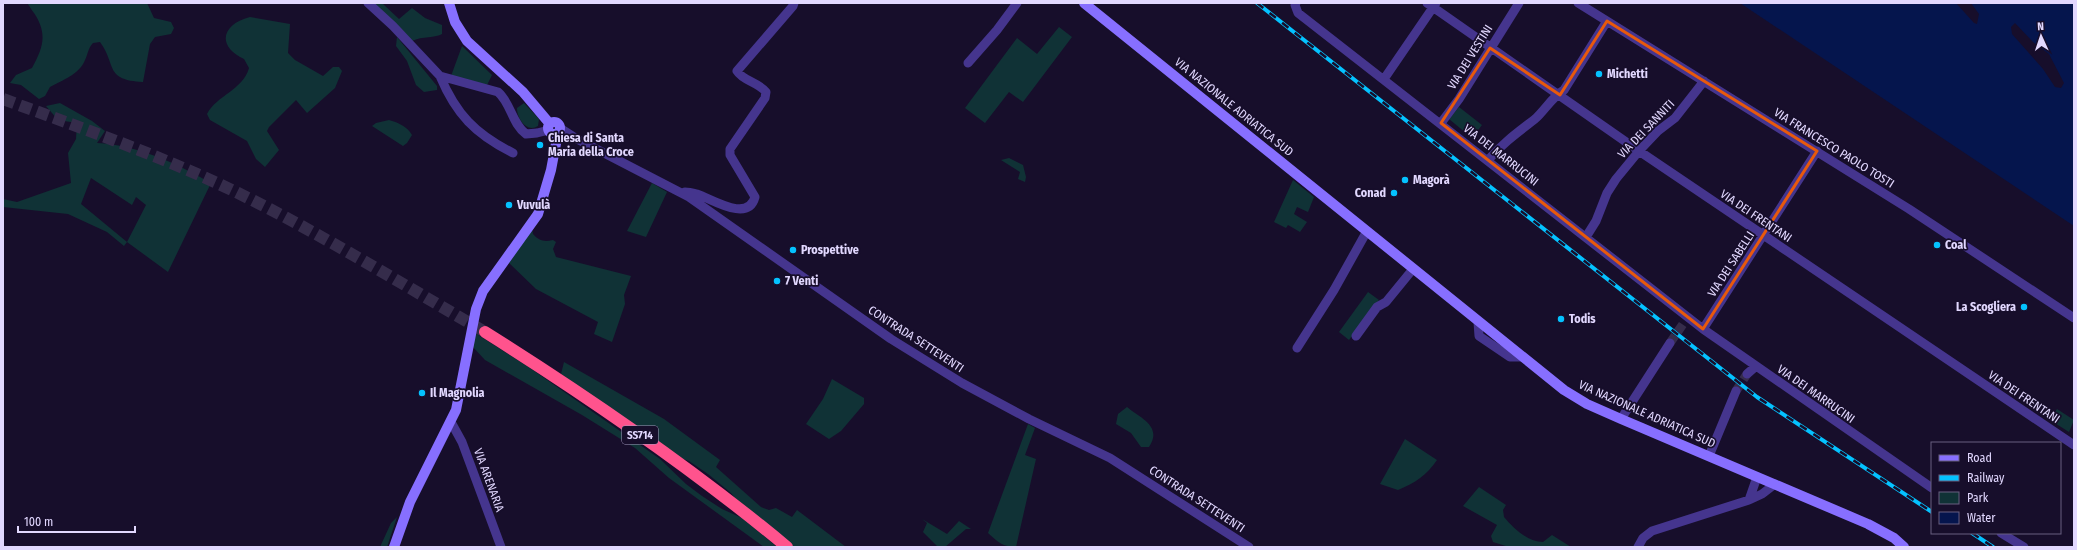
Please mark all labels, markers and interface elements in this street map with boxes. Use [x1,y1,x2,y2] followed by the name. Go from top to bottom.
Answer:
[2021,16,2061,56] north arrow
[2037,20,2044,33] text: N
[1445,22,1495,92] street label: VIA DEI VESTINI
[1172,55,1296,159] street label: VIA NAZIONALE ADRIATICA SUD
[1607,67,1648,81] place label: Michetti
[1594,69,1604,79] marker: Michetti
[1615,97,1677,161] street label: VIA DEI SANNITI
[1771,105,1897,191] street label: VIA FRANCESCO PAOLO TOSTI
[1461,121,1541,189] street label: VIA DEI MARRUCINI
[548,131,634,159] place label: Chiesa di Santa Maria della Croce
[535,140,545,150] marker: Chiesa di Santa Maria della Croce
[1413,173,1450,187] place label: Magorà
[1400,175,1410,185] marker: Magorà
[1355,186,1386,200] place label: Conad
[1718,187,1794,245] street label: VIA DEI FRENTANI
[1389,188,1399,198] marker: Conad
[516,198,550,212] place label: Vuvulà
[504,200,514,210] marker: Vuvulà
[1705,229,1757,299] street label: VIA DEI SABELLI
[1945,238,1967,252] place label: Coal
[1932,240,1942,250] marker: Coal
[801,243,859,257] place label: Prospettive
[788,245,798,255] marker: Prospettive
[785,274,818,288] place label: 7 Venti
[772,276,782,286] marker: 7 Venti
[1956,300,2016,314] place label: La Scogliera
[2019,302,2029,312] marker: La Scogliera
[866,303,966,375] street label: CONTRADA SETTEVENTI
[1569,312,1596,326] place label: Todis
[1556,314,1566,324] marker: Todis
[1775,362,1857,426] street label: VIA DEI MARRUCINI
[1986,368,2062,426] street label: VIA DEI FRENTANI
[1576,377,1718,451] street label: VIA NAZIONALE ADRIATICA SUD
[430,386,485,400] place label: Il Magnolia
[417,388,427,398] marker: Il Magnolia
[622,426,658,444] road number: SS714
[1931,442,2061,534] legend
[471,446,507,514] street label: VIA ARENARIA
[1967,451,1992,465] text: Road
[1147,463,1247,535] street label: CONTRADA SETTEVENTI
[1967,471,2005,485] text: Railway
[1967,491,1989,505] text: Park
[18,508,135,534] scale bar
[1967,511,1996,525] text: Water
[24,515,53,529] text: 100 m

